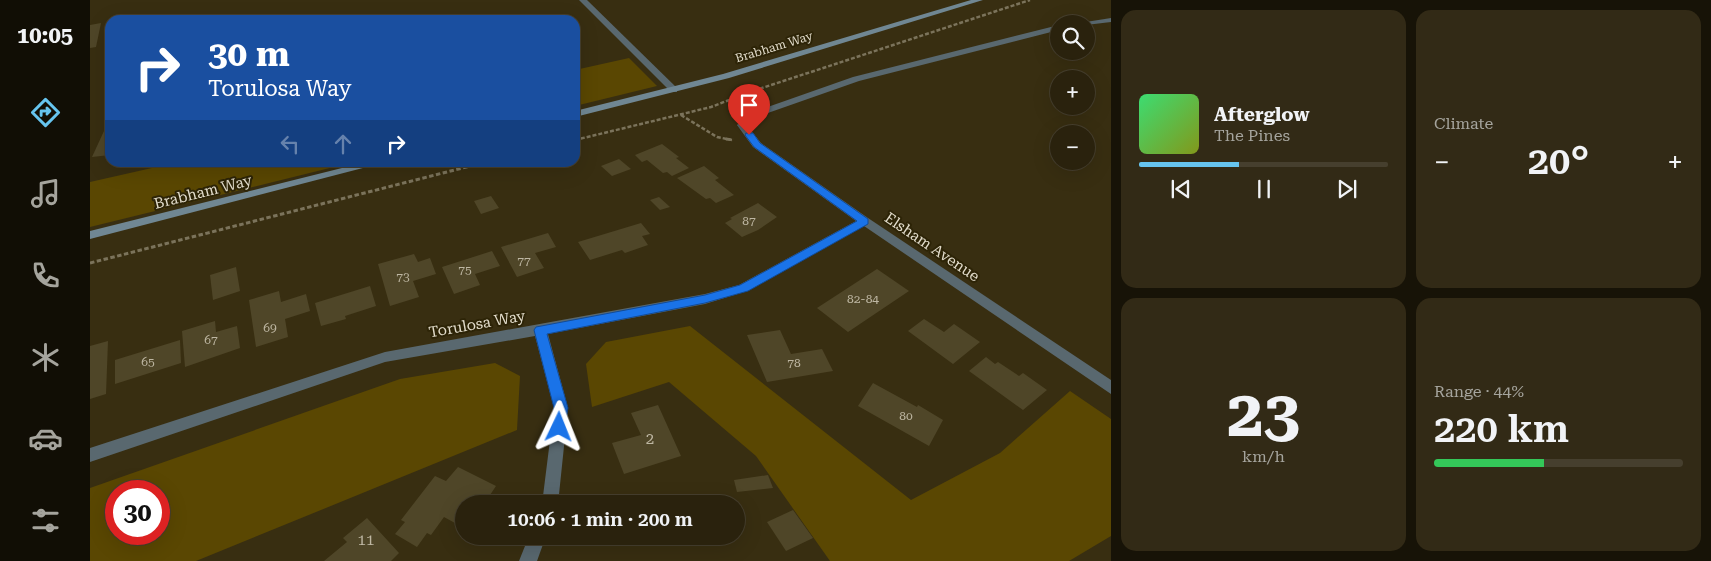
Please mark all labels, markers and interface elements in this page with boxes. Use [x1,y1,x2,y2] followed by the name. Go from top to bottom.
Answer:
[1050,15,1095,170] map controls
[1050,15,1095,60] button: search
[17,23,73,48] text: 10:05
[734,28,815,65] street label: Brabham Way
[208,34,290,75] text: 30 m
[125,35,190,100] icon: right
[1050,70,1095,115] button: +
[208,76,352,101] text: Torulosa Way
[728,84,770,135] pin
[735,91,763,119] icon: arrive
[28,95,63,130] icon: directions
[1214,103,1310,126] text: Afterglow
[1434,114,1493,133] text: Climate
[1050,125,1095,170] button: −
[1214,126,1290,145] text: The Pines
[276,130,304,158] icon: left
[329,130,357,158] icon: ahead
[382,130,410,158] icon: right
[1528,139,1589,183] text: 20°
[1434,146,1450,179] text: −
[1667,146,1683,179] text: +
[152,171,254,213] street label: Brabham Way
[1167,175,1195,203] icon: previous
[1250,175,1278,203] icon: pause
[1333,175,1361,203] icon: next
[28,176,63,211] icon: music
[881,209,983,285] street label: Elsham Avenue
[742,214,756,228] house number: 87
[517,254,531,268] house number: 77
[28,258,63,293] icon: phone
[458,263,472,277] house number: 75
[396,270,410,284] house number: 73
[847,292,879,306] house number: 82-84
[427,307,527,341] street label: Torulosa Way
[263,321,277,335] house number: 69
[204,333,218,347] house number: 67
[28,340,63,375] icon: climate
[141,355,155,369] house number: 65
[787,356,801,370] house number: 78
[1227,376,1300,452] text: 23
[1434,382,1524,401] text: Range · 44%
[532,400,584,452] position arrow
[1434,407,1569,451] text: 220 km
[899,409,913,423] house number: 80
[28,421,63,456] icon: car
[646,430,654,448] house number: 2
[1242,447,1285,466] text: km/h
[105,480,170,545] speed limit sign: 30
[28,503,63,538] icon: filters
[507,508,693,531] text: 10:06 · 1 min · 200 m
[358,531,374,549] house number: 11

